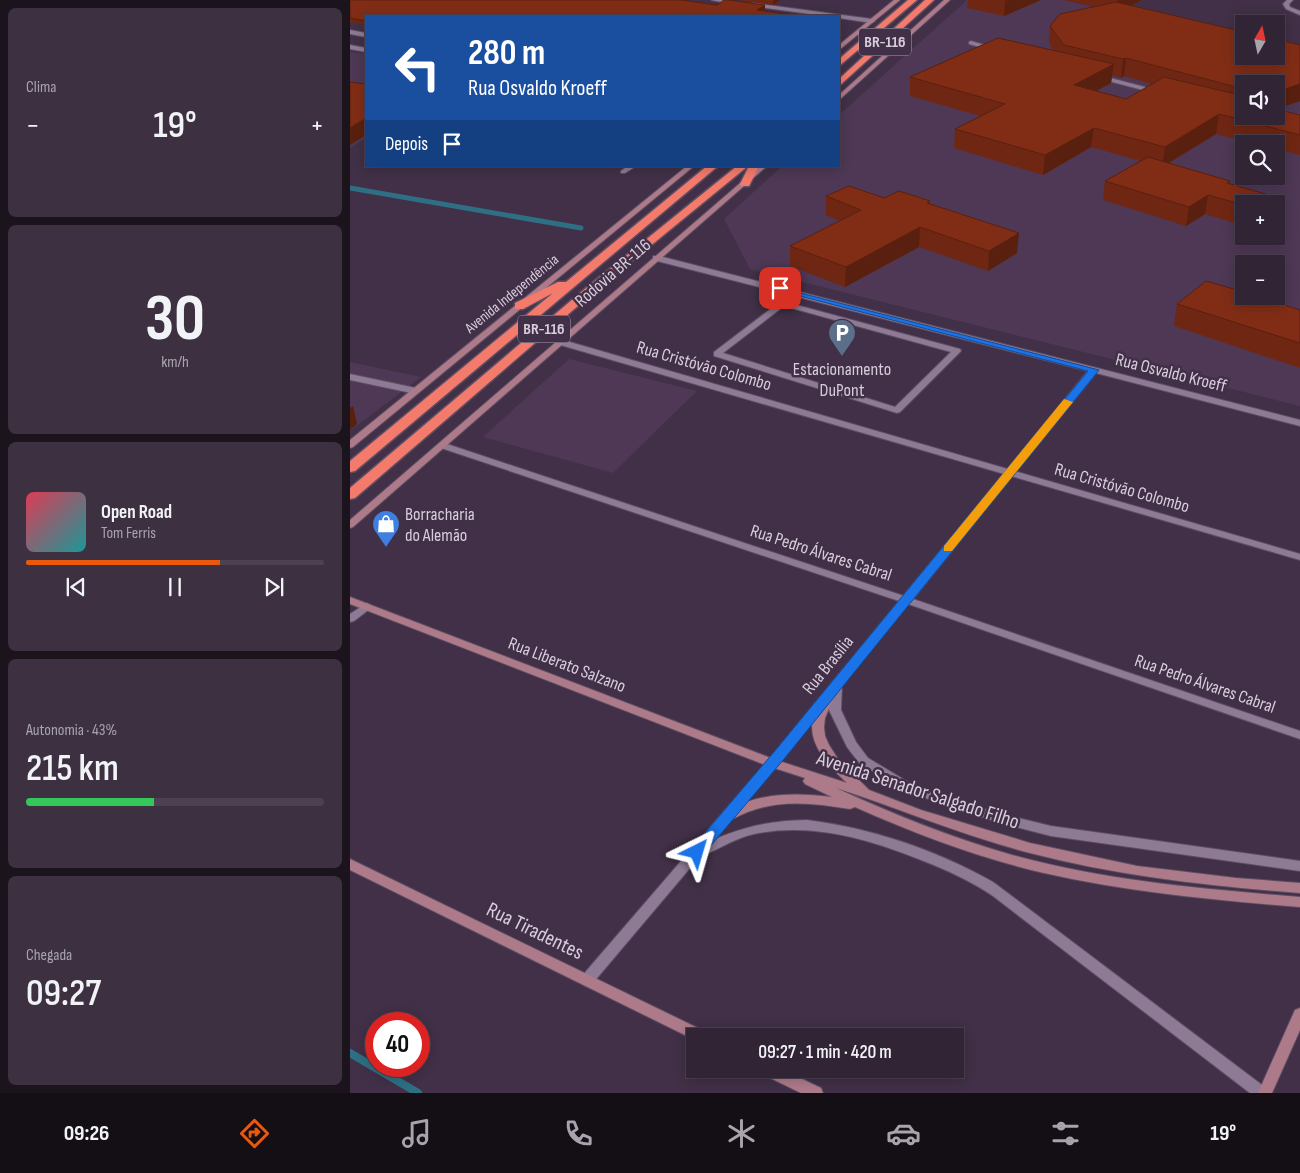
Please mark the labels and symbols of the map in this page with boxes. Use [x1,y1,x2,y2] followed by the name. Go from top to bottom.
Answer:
[1235,15,1285,65] north arrow
[859,28,911,56] road number: BR-116
[571,234,655,312] street label: Rodovia BR-116
[460,250,563,338] street label: Avenida Independência
[759,267,801,309] pin
[518,316,570,342] road number: BR-116
[827,318,857,357] parking icon: Estacionamento DuPont
[634,337,774,395] street label: Rua Cristóvão Colombo
[1113,349,1229,397] street label: Rua Osvaldo Kroeff
[793,359,891,401] place label: Estacionamento DuPont
[1052,459,1192,517] street label: Rua Cristóvão Colombo
[405,504,475,546] place label: Borracharia do Alemão
[371,509,401,548] shop icon: Borracharia do Alemão
[748,520,894,586] street label: Rua Pedro Álvares Cabral
[798,631,858,699] street label: Rua Brasília
[505,633,629,697] street label: Rua Liberato Salzano
[1132,650,1278,718] street label: Rua Pedro Álvares Cabral
[813,745,1022,835] street label: Avenida Senador Salgado Filho
[670,825,722,877] position arrow
[482,897,588,965] street label: Rua Tiradentes
[365,1012,430,1077] speed limit sign: 40

